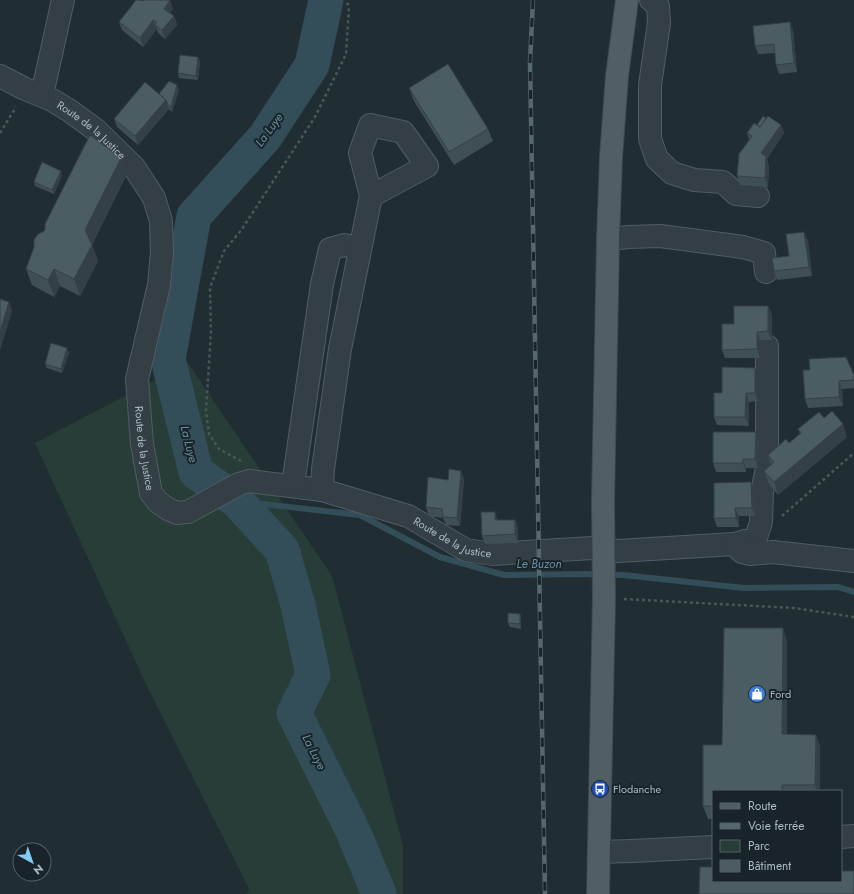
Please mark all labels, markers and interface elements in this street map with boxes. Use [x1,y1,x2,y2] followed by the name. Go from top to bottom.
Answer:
[54,97,130,163] street label: Route de la Justice
[251,110,287,150] water label: La Luye
[131,405,158,492] street label: Route de la Justice
[176,424,202,464] water label: La Luye
[410,513,493,562] street label: Route de la Justice
[516,555,562,573] water label: Le Buzon
[747,684,767,704] shop icon: Ford
[770,686,791,702] place label: Ford
[297,731,331,773] water label: La Luye
[590,779,610,799] bus stop icon: Flodanche
[613,781,661,797] place label: Flodanche
[712,790,842,882] legend
[748,797,777,815] text: Route
[748,817,804,835] text: Voie ferrée
[748,837,770,855] text: Parc
[12,842,52,882] north arrow
[748,857,791,875] text: Bâtiment
[30,861,47,879] text: N

